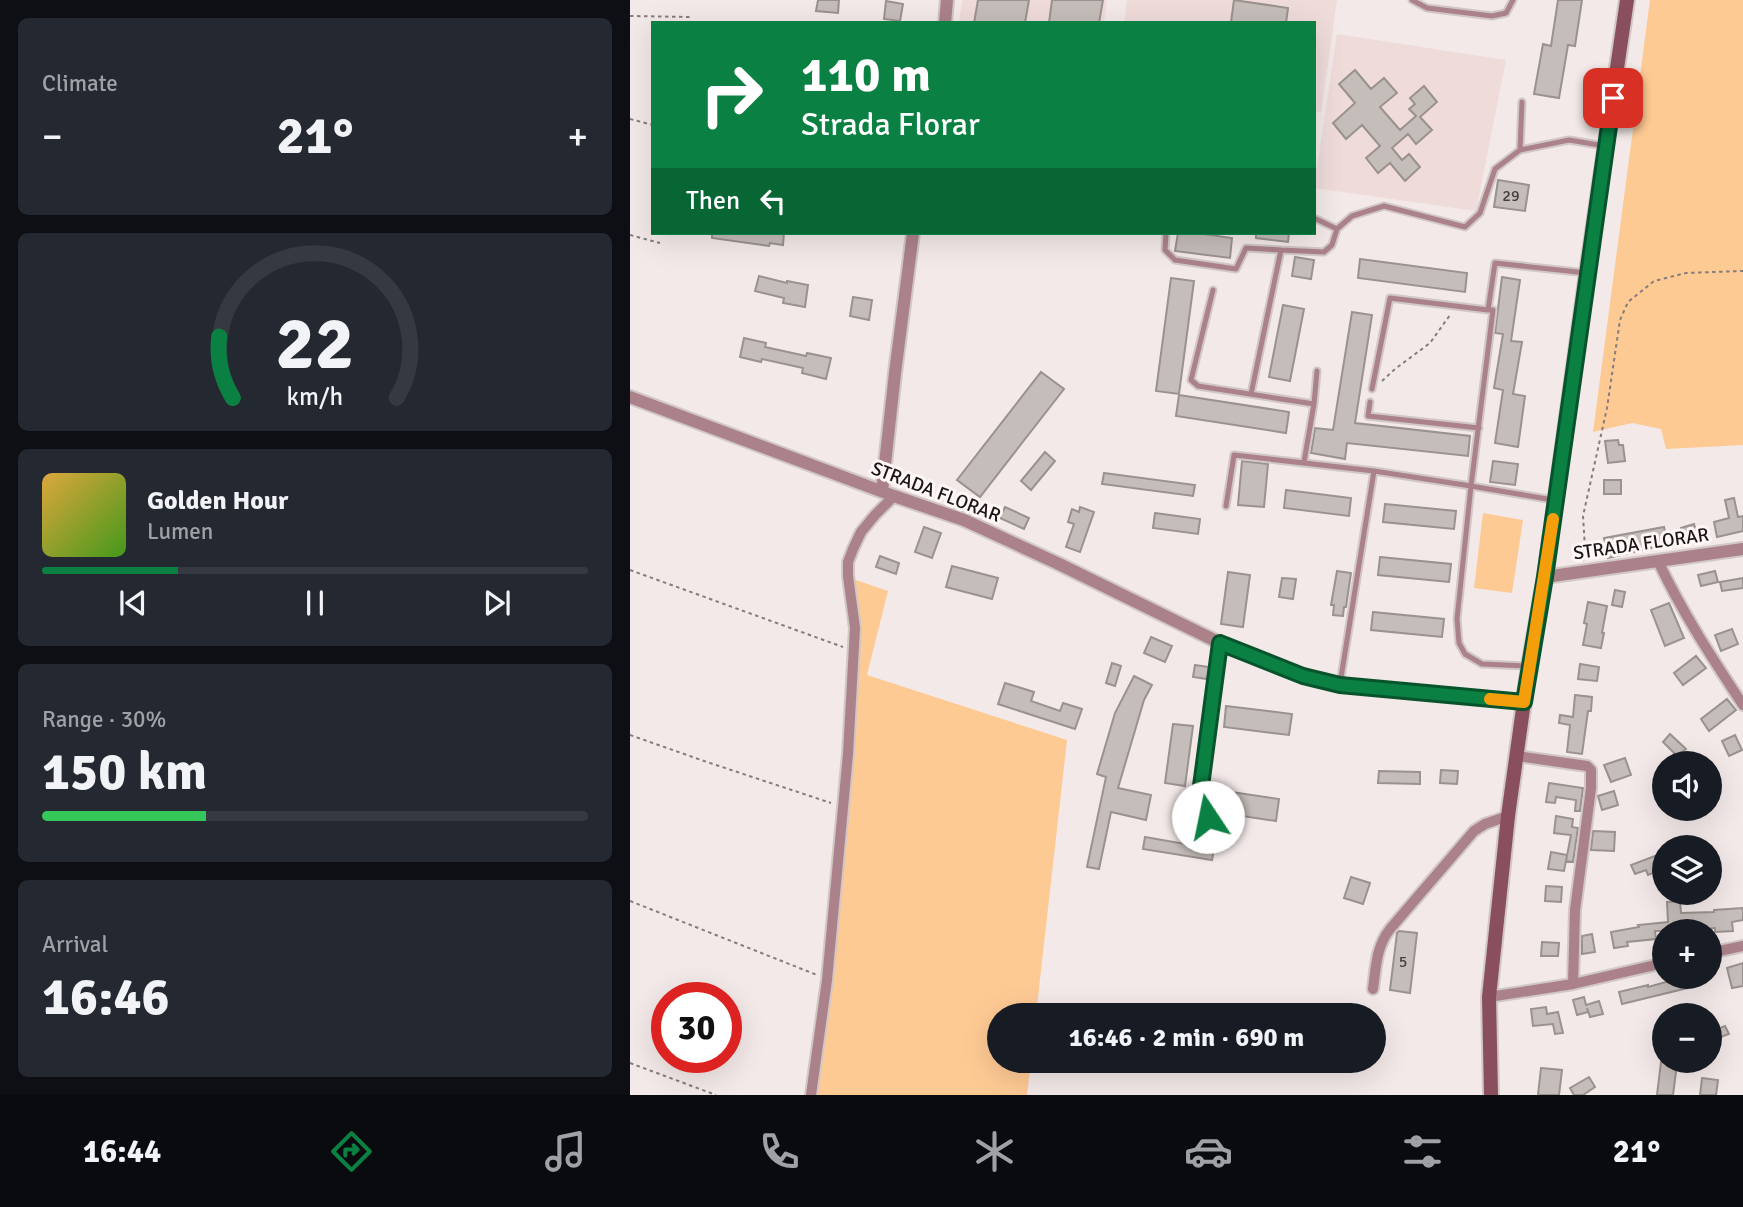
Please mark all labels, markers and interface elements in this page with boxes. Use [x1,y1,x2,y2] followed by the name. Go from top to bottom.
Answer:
[801,45,931,105] text: 110 m
[686,49,777,140] icon: right
[1583,68,1643,128] pin
[42,69,118,98] text: Climate
[1594,79,1632,117] icon: arrive
[277,104,353,168] text: 21°
[801,105,980,144] text: Strada Florar
[42,113,63,160] text: −
[567,113,588,160] text: +
[754,182,792,220] icon: left
[686,185,740,217] text: Then
[1502,186,1520,206] house number: 29
[276,301,354,390] text: 22
[287,381,343,412] text: km/h
[868,456,1004,528] street label: STRADA FLORAR
[147,485,288,517] text: Golden Hour
[147,517,213,546] text: Lumen
[1572,523,1710,565] street label: STRADA FLORAR
[114,584,152,622] icon: previous
[296,584,334,622] icon: pause
[478,584,516,622] icon: next
[42,705,166,734] text: Range · 30%
[42,740,207,804] text: 150 km
[1652,751,1722,1073] map controls
[1652,751,1722,821] button: sound
[1171,780,1245,854] position arrow
[1652,835,1722,905] button: layers
[1652,919,1722,989] button: +
[42,930,108,959] text: Arrival
[1399,952,1407,972] house number: 5
[42,965,170,1029] text: 16:46
[651,982,742,1073] speed limit sign: 30
[1652,1003,1722,1073] button: −
[1069,1022,1304,1054] text: 16:46 · 2 min · 690 m
[327,1127,376,1176] icon: directions
[541,1127,590,1176] icon: music
[755,1127,804,1176] icon: phone
[970,1127,1019,1176] icon: climate
[1184,1127,1233,1176] icon: car
[1398,1127,1447,1176] icon: filters
[83,1132,161,1171] text: 16:44
[1613,1132,1660,1171] text: 21°

